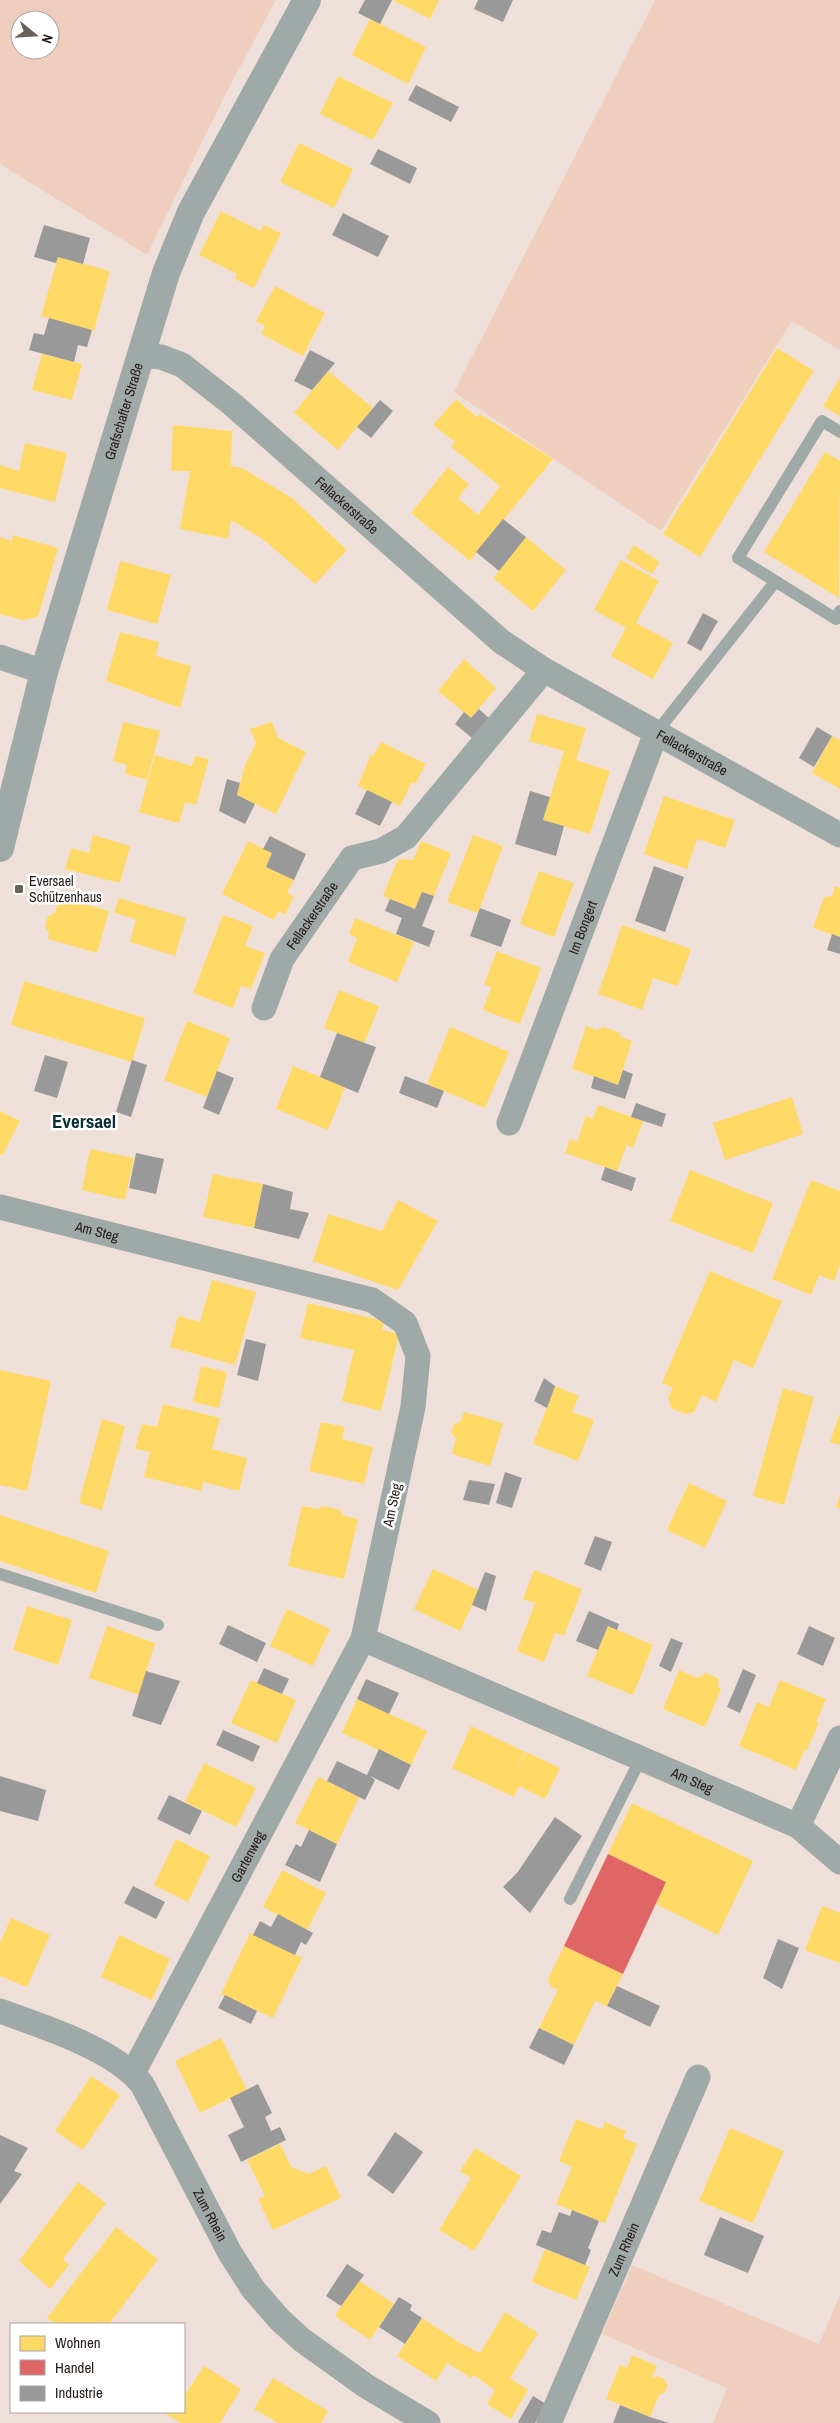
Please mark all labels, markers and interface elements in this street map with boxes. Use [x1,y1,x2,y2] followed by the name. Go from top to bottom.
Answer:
[10,10,60,60] north arrow
[38,32,57,46] text: N
[100,360,147,462] street label: Grafschafter Straße
[311,472,382,538] street label: Fellackerstraße
[653,726,731,780] street label: Fellackerstraße
[29,872,102,906] place label: Eversael Schützenhaus
[282,878,342,953] street label: Fellackerstraße
[13,883,25,895] marker: Eversael Schützenhaus
[564,898,601,957] street label: Im Bongert
[52,1108,116,1134] district label: Eversael
[72,1217,121,1245] street label: Am Steg
[378,1481,406,1529] street label: Am Steg
[667,1763,717,1798] street label: Am Steg
[227,1827,269,1886] street label: Gartenweg
[189,2186,231,2244] street label: Zum Rhein
[604,2220,643,2279] street label: Zum Rhein
[10,2323,185,2413] legend
[55,2332,101,2353] text: Wohnen
[55,2357,94,2378] text: Handel
[55,2382,103,2403] text: Industrie

